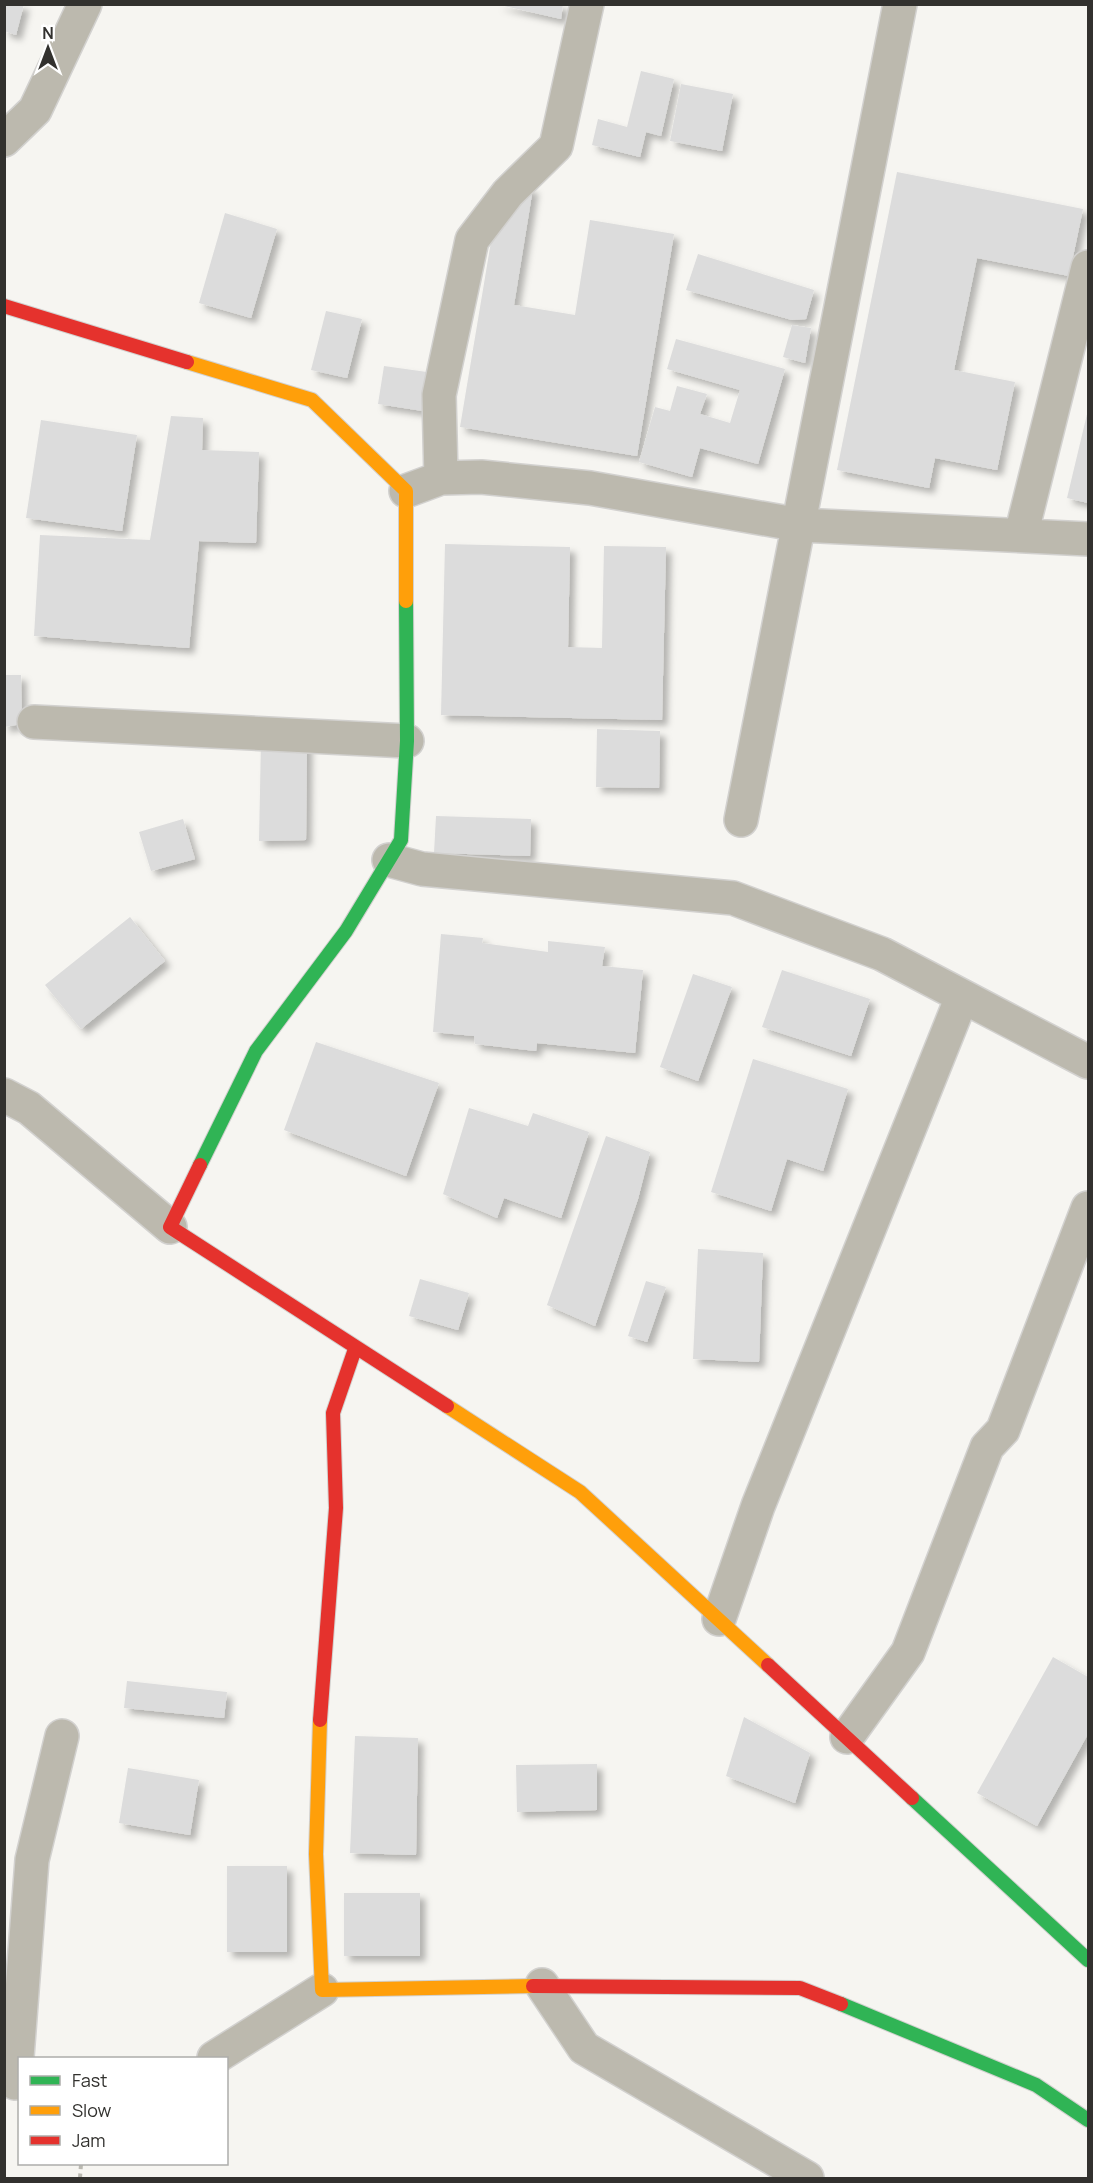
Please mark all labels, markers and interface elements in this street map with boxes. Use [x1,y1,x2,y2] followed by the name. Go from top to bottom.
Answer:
[18,18,78,78] north arrow
[42,22,54,44] text: N
[18,2057,228,2165] legend
[72,2068,107,2092] text: Fast
[72,2098,112,2122] text: Slow
[72,2128,106,2152] text: Jam

